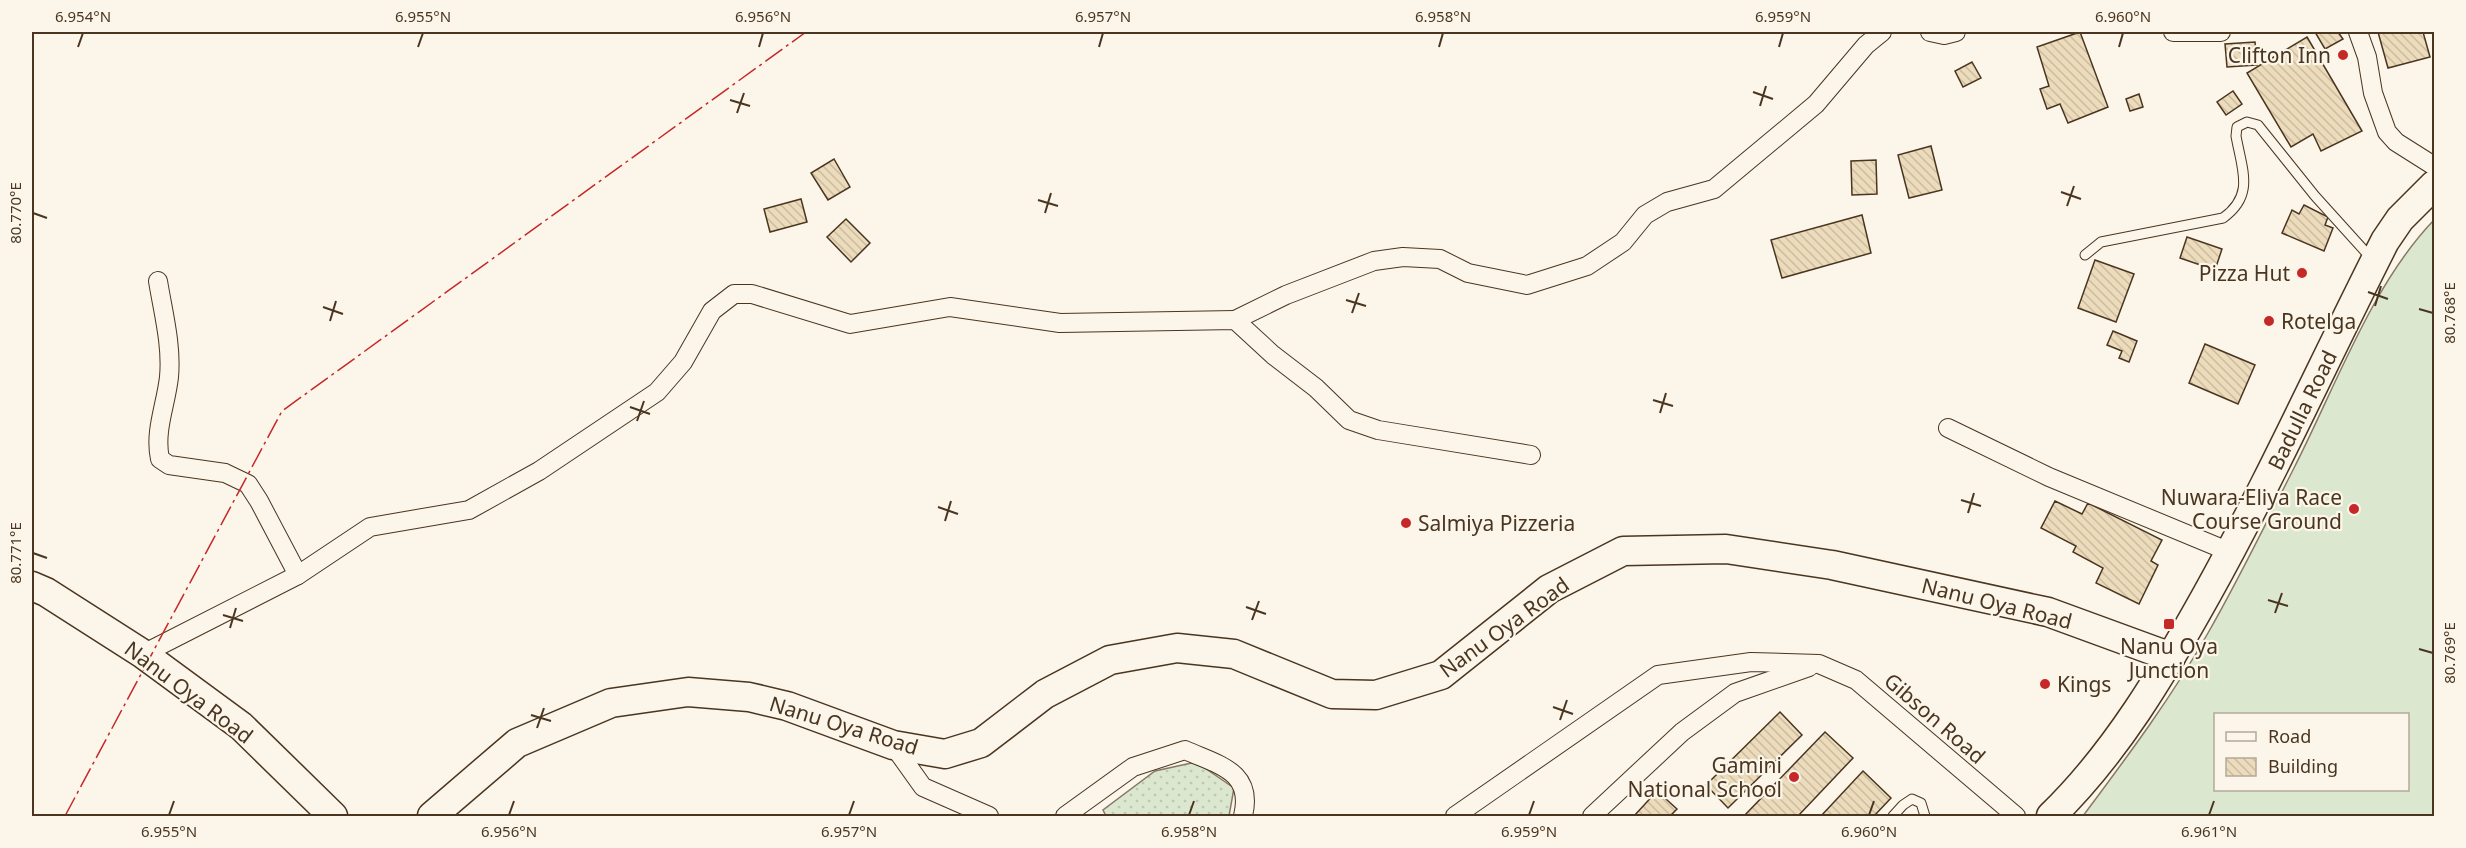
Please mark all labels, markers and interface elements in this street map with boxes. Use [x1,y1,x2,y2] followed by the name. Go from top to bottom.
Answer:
[55,6,111,26] text: 6.954°N
[395,6,451,26] text: 6.955°N
[735,6,791,26] text: 6.956°N
[1075,6,1131,26] text: 6.957°N
[1415,6,1471,26] text: 6.958°N
[1755,6,1811,26] text: 6.959°N
[2095,6,2151,26] text: 6.960°N
[2228,41,2331,69] place label: Clifton Inn
[2336,48,2350,62] marker: Clifton Inn
[5,182,25,244] text: 80.770°E
[2199,259,2290,287] place label: Pizza Hut
[2295,266,2309,280] marker: Pizza Hut
[2439,282,2459,344] text: 80.768°E
[2281,307,2356,335] place label: Rotelga
[2262,314,2276,328] marker: Rotelga
[2261,345,2343,475] street label: Badulla Road
[2161,483,2342,535] place label: Nuwara-Eliya Race Course Ground
[2347,502,2361,516] marker: Nuwara-Eliya Race Course Ground
[1418,509,1575,537] place label: Salmiya Pizzeria
[1399,516,1413,530] marker: Salmiya Pizzeria
[5,522,25,584] text: 80.771°E
[1433,570,1575,684] street label: Nanu Oya Road
[1919,571,2075,635] street label: Nanu Oya Road
[2162,617,2176,631] marker: Nanu Oya Junction
[2439,622,2459,684] text: 80.769°E
[2120,632,2218,684] place label: Nanu Oya Junction
[119,634,259,750] street label: Nanu Oya Road
[1879,666,1991,770] street label: Gibson Road
[2057,670,2111,698] place label: Kings
[2038,677,2052,691] marker: Kings
[766,689,922,761] street label: Nanu Oya Road
[2214,713,2409,791] legend
[2268,724,2311,748] text: Road
[1628,751,1782,803] place label: Gamini National School
[2268,754,2338,778] text: Building
[1787,770,1801,784] marker: Gamini National School
[141,821,197,841] text: 6.955°N
[481,821,537,841] text: 6.956°N
[821,821,877,841] text: 6.957°N
[1161,821,1217,841] text: 6.958°N
[1501,821,1557,841] text: 6.959°N
[1841,821,1897,841] text: 6.960°N
[2181,821,2237,841] text: 6.961°N

